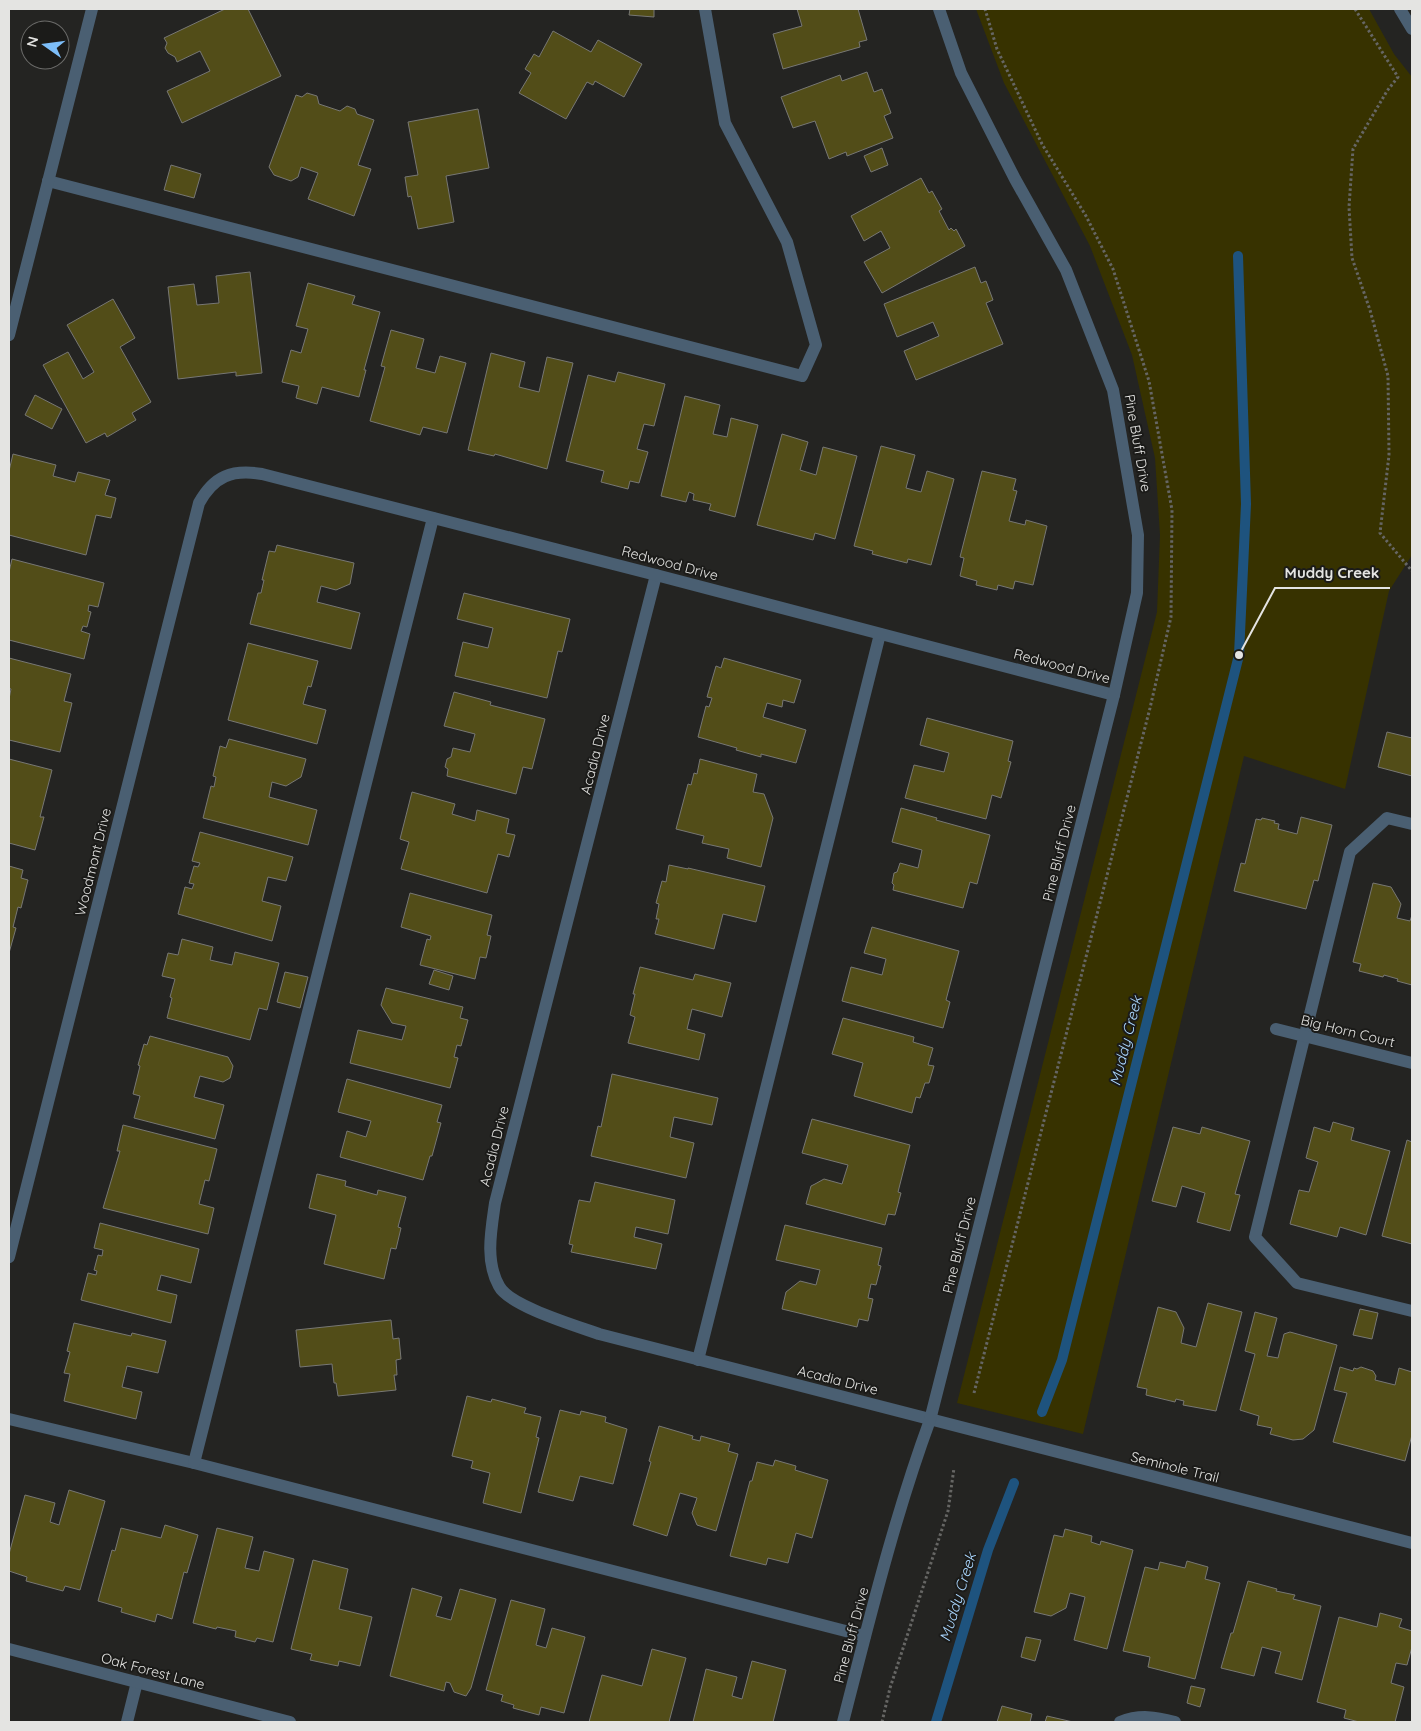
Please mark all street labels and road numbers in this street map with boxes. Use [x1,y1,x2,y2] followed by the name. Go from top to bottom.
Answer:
[1121,393,1155,493] street label: Pine Bluff Drive
[620,541,720,585] street label: Redwood Drive
[1012,644,1112,688] street label: Redwood Drive
[576,712,614,796] street label: Acadia Drive
[1038,803,1080,903] street label: Pine Bluff Drive
[71,806,115,918] street label: Woodmont Drive
[1299,1011,1397,1051] street label: Big Horn Court
[475,1104,513,1188] street label: Acadia Drive
[938,1195,980,1295] street label: Pine Bluff Drive
[796,1361,880,1399] street label: Acadia Drive
[1129,1447,1221,1487] street label: Seminole Trail
[830,1585,873,1685] street label: Pine Bluff Drive
[99,1648,207,1694] street label: Oak Forest Lane

